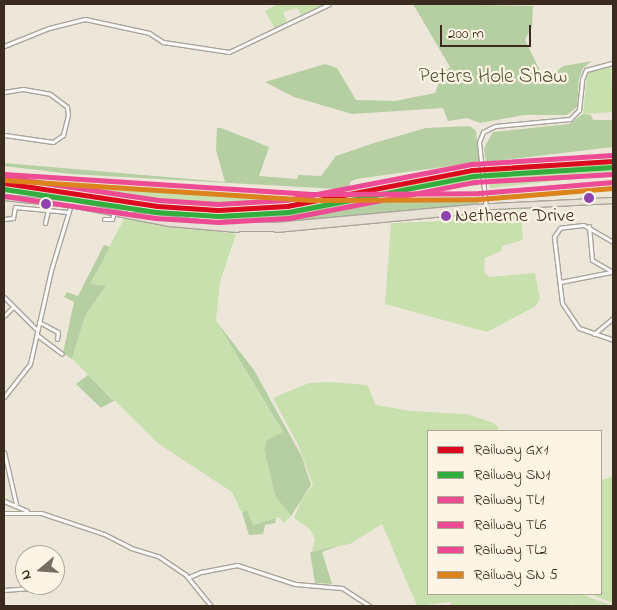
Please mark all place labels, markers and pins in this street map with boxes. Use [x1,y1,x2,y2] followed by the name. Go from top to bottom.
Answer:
[584,193,594,203] unlabelled marker
[41,199,51,209] unlabelled marker
[455,204,574,228] place label: Netherne Drive
[441,211,451,221] marker: Netherne Drive

